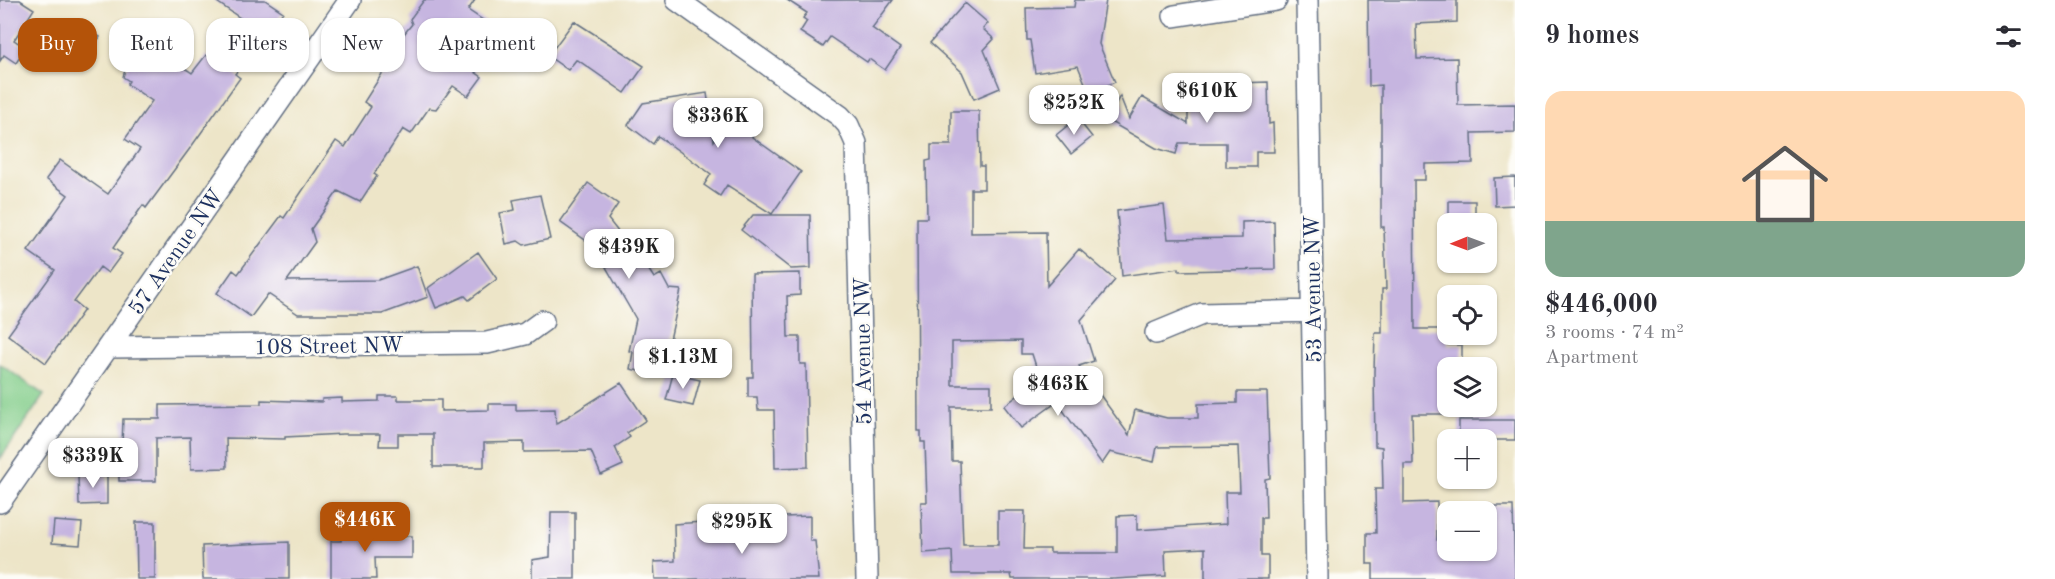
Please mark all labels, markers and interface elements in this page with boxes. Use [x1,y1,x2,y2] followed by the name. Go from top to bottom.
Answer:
[18,18,97,72] chip: Buy
[109,18,194,72] chip: Rent
[206,18,309,72] chip: Filters
[321,18,405,72] chip: New
[417,18,557,72] chip: Apartment
[1992,20,2025,53] icon: filters
[1545,23,1639,49] text: 9 homes
[1165,73,1249,124] pin: $610K
[1176,82,1238,102] text: $610K
[1032,85,1116,136] pin: $252K
[1043,94,1105,114] text: $252K
[676,98,760,149] pin: $336K
[687,107,749,127] text: $336K
[1731,130,1839,238] icon: home
[125,185,228,319] street label: 57 Avenue NW
[1437,213,1497,273] north arrow
[1437,213,1497,561] map controls
[1302,215,1326,363] street label: 53 Avenue NW
[587,229,671,280] pin: $439K
[598,238,660,258] text: $439K
[852,277,876,425] street label: 54 Avenue NW
[1437,285,1497,345] button: locate
[1545,292,1658,318] text: $446,000
[1545,323,1684,343] text: 3 rooms · 74 m²
[254,335,404,359] street label: 108 Street NW
[634,339,732,390] pin: $1.13M
[648,348,718,368] text: $1.13M
[1545,348,1639,368] text: Apartment
[1437,357,1497,417] button: layers
[1016,366,1100,417] pin: $463K
[1027,375,1089,395] text: $463K
[1437,429,1497,489] button: +
[51,438,135,489] pin: $339K
[62,447,124,467] text: $339K
[1437,501,1497,561] button: −
[323,502,407,553] pin: $446K
[700,504,784,555] pin: $295K
[334,511,396,531] text: $446K
[711,513,773,533] text: $295K

